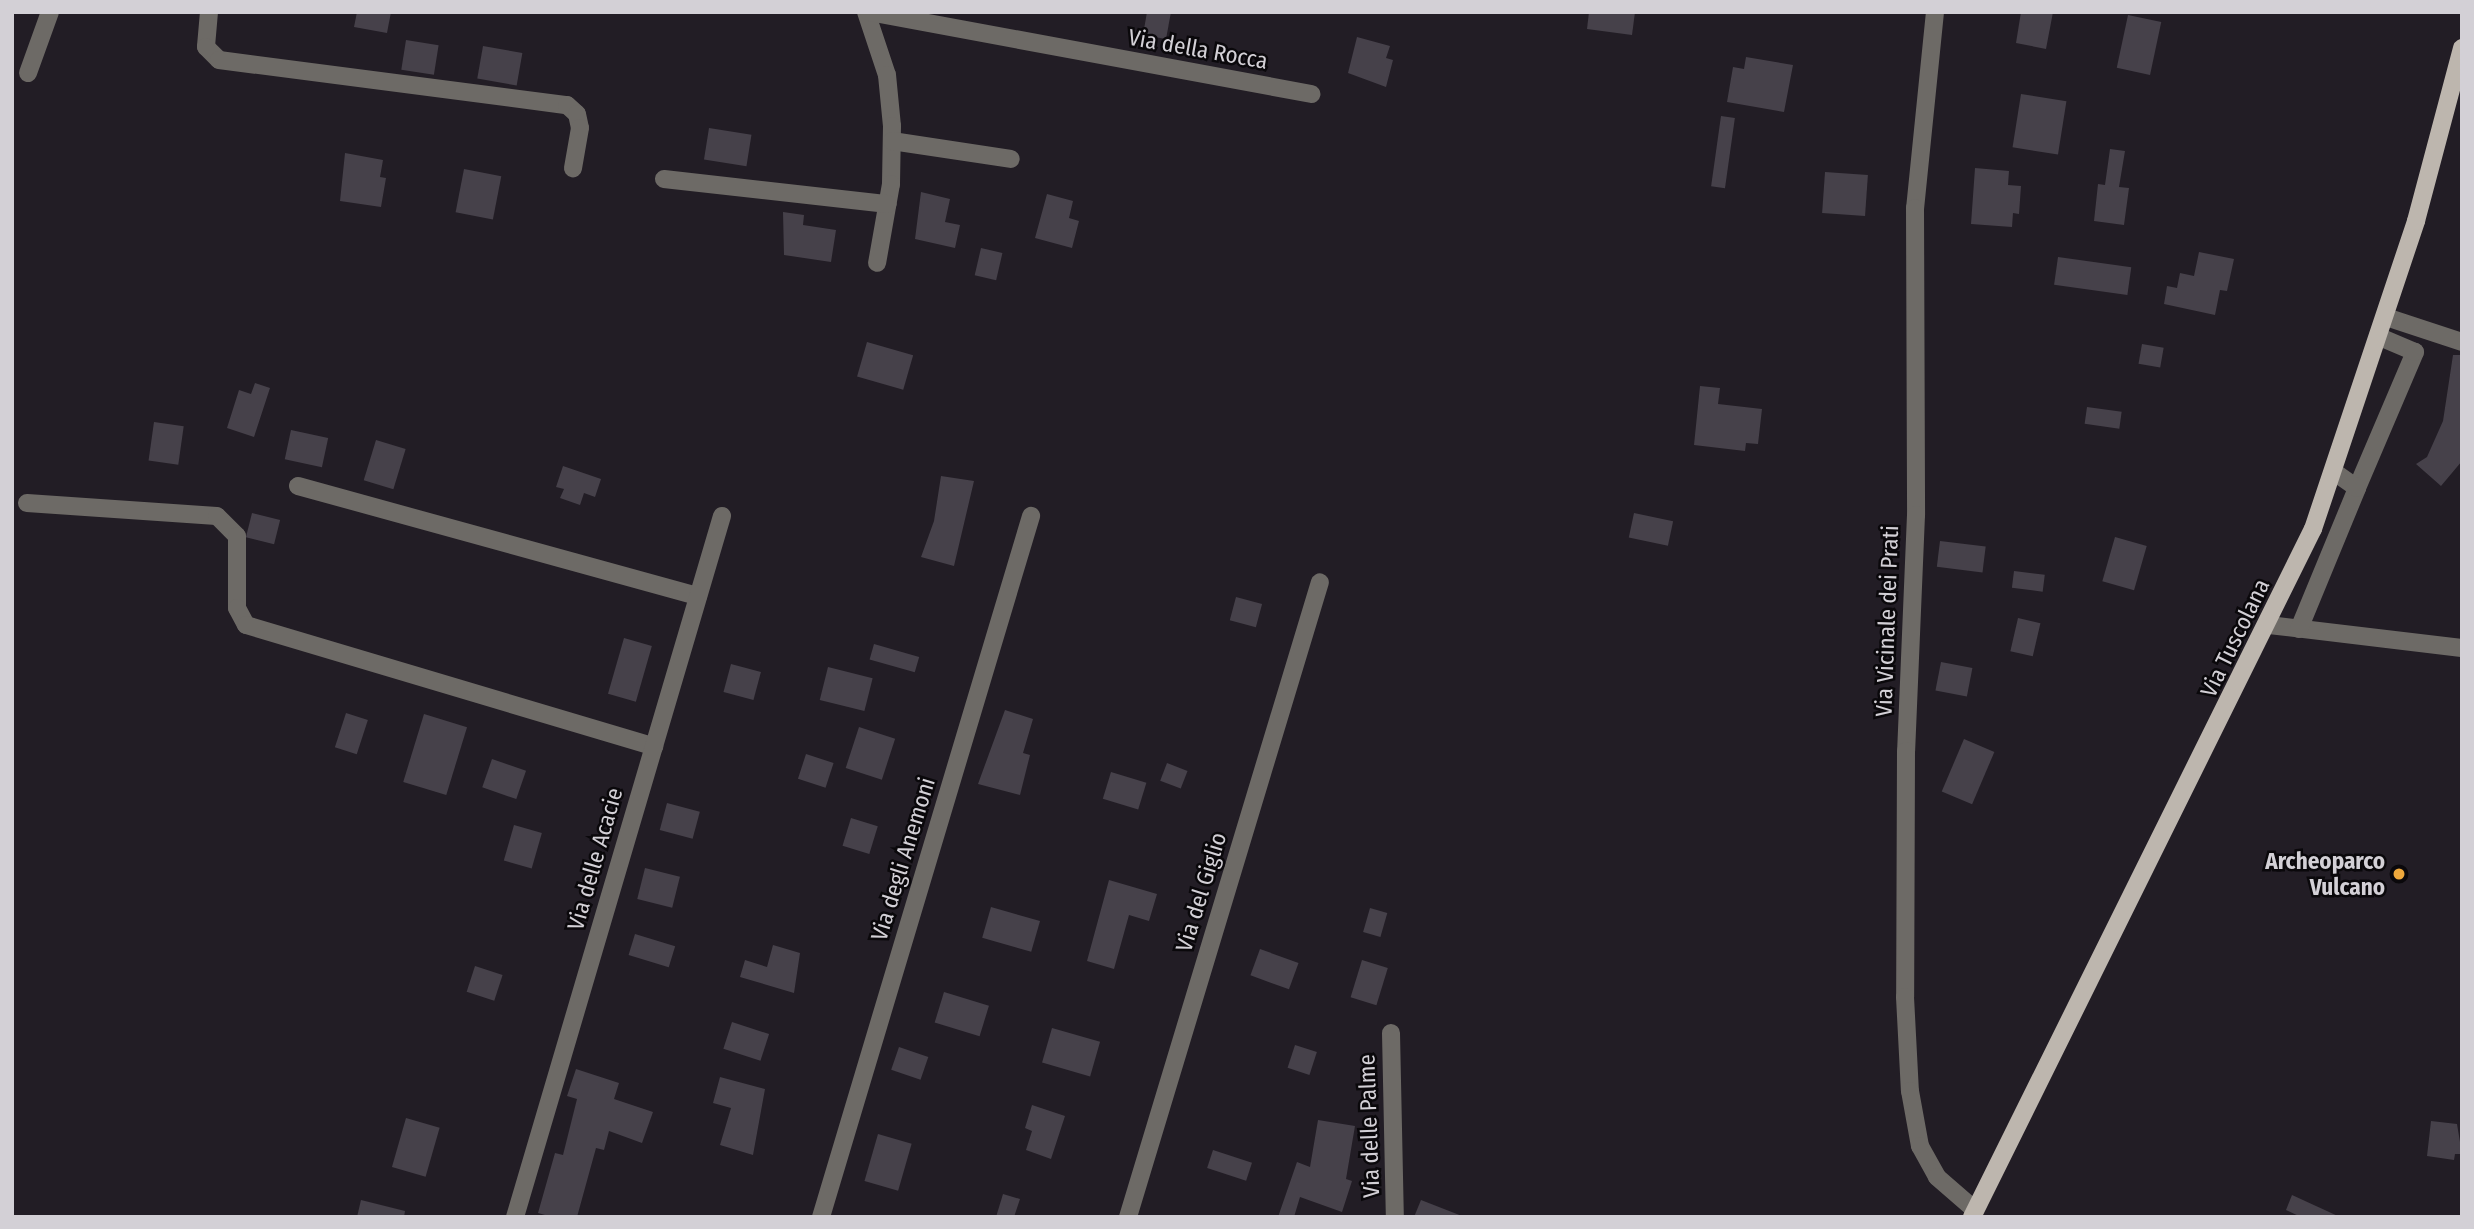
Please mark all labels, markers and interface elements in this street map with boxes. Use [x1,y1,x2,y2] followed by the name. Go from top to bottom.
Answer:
[1126,23,1270,75] street label: Via della Rocca
[1870,525,1904,717] street label: Via Vicinale dei Prati
[2195,574,2275,702] street label: Via Tuscolana
[865,774,941,944] street label: Via degli Anemoni
[562,785,628,933] street label: Via delle Acacie
[1170,829,1232,955] street label: Via del Giglio
[2265,847,2385,901] place label: Archeoparco Vulcano
[2391,866,2407,882] marker: Archeoparco Vulcano
[1353,1054,1385,1198] street label: Via delle Palme

